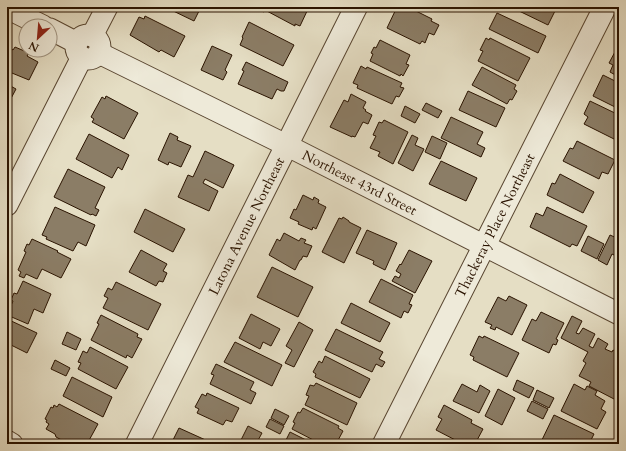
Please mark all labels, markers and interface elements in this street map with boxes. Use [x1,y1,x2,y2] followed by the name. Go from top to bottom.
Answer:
[18,18,58,58] north arrow
[26,38,41,55] text: N
[299,145,421,220] street label: Northeast 43rd Street
[450,149,539,301] street label: Thackeray Place Northeast
[204,153,289,298] street label: Latona Avenue Northeast

